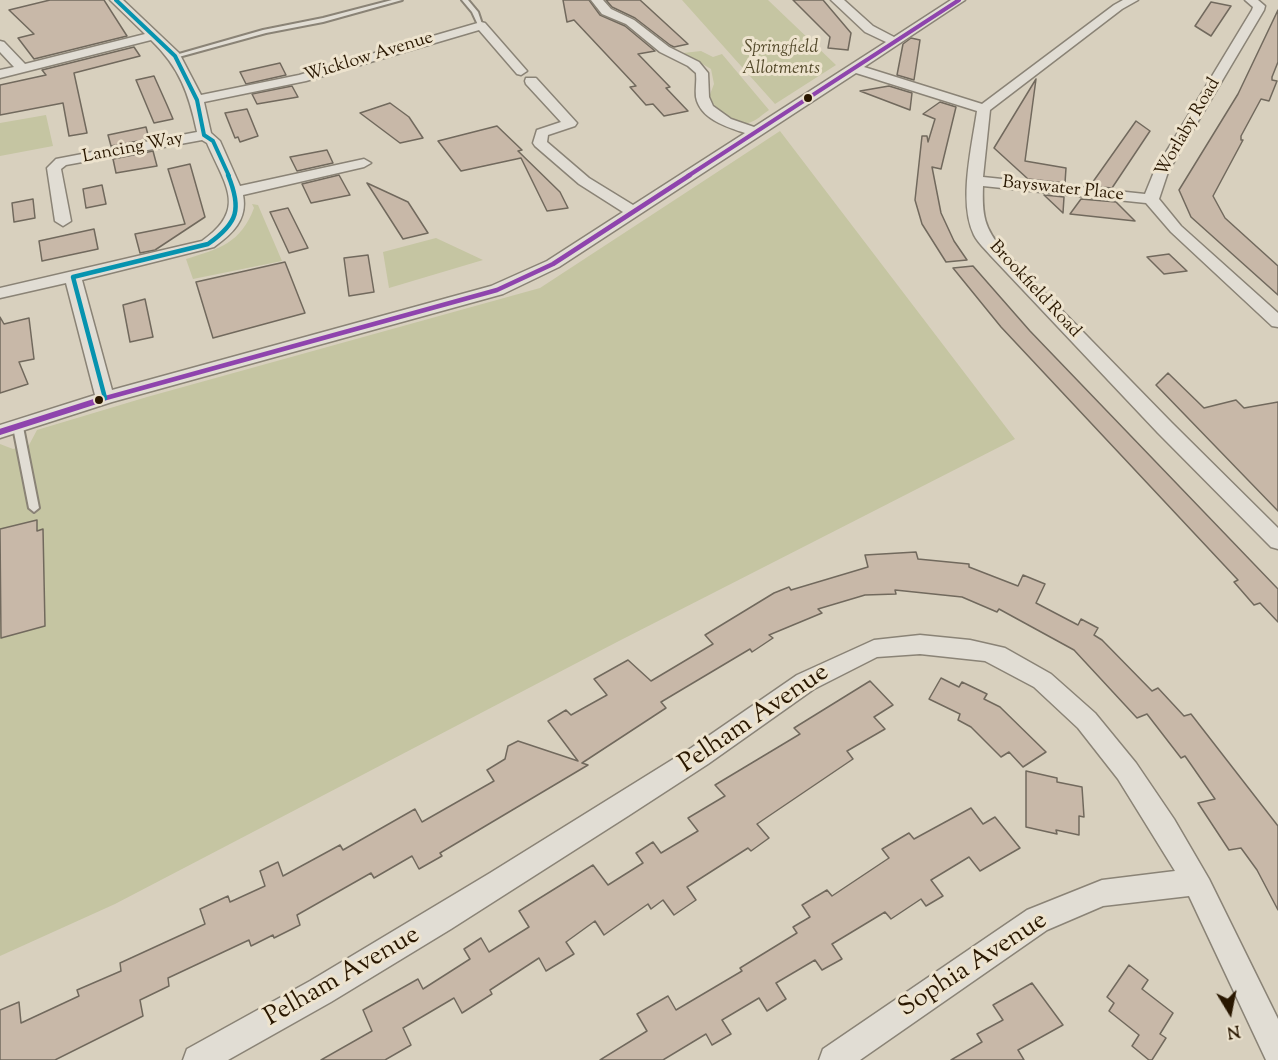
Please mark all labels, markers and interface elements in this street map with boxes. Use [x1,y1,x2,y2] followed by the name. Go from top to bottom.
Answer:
[302,28,436,88] street label: Wicklow Avenue
[742,38,820,80] park label: Springfield Allotments
[1152,75,1226,181] street label: Worlaby Road
[802,92,814,104] unlabelled marker
[81,129,185,169] street label: Lancing Way
[1001,173,1125,207] street label: Bayswater Place
[984,237,1084,343] street label: Brookfield Road
[93,394,105,406] unlabelled marker
[674,658,836,782] street label: Pelham Avenue
[894,906,1054,1026] street label: Sophia Avenue
[260,921,426,1035] street label: Pelham Avenue
[1200,982,1260,1042] north arrow
[1225,1018,1242,1043] text: N

